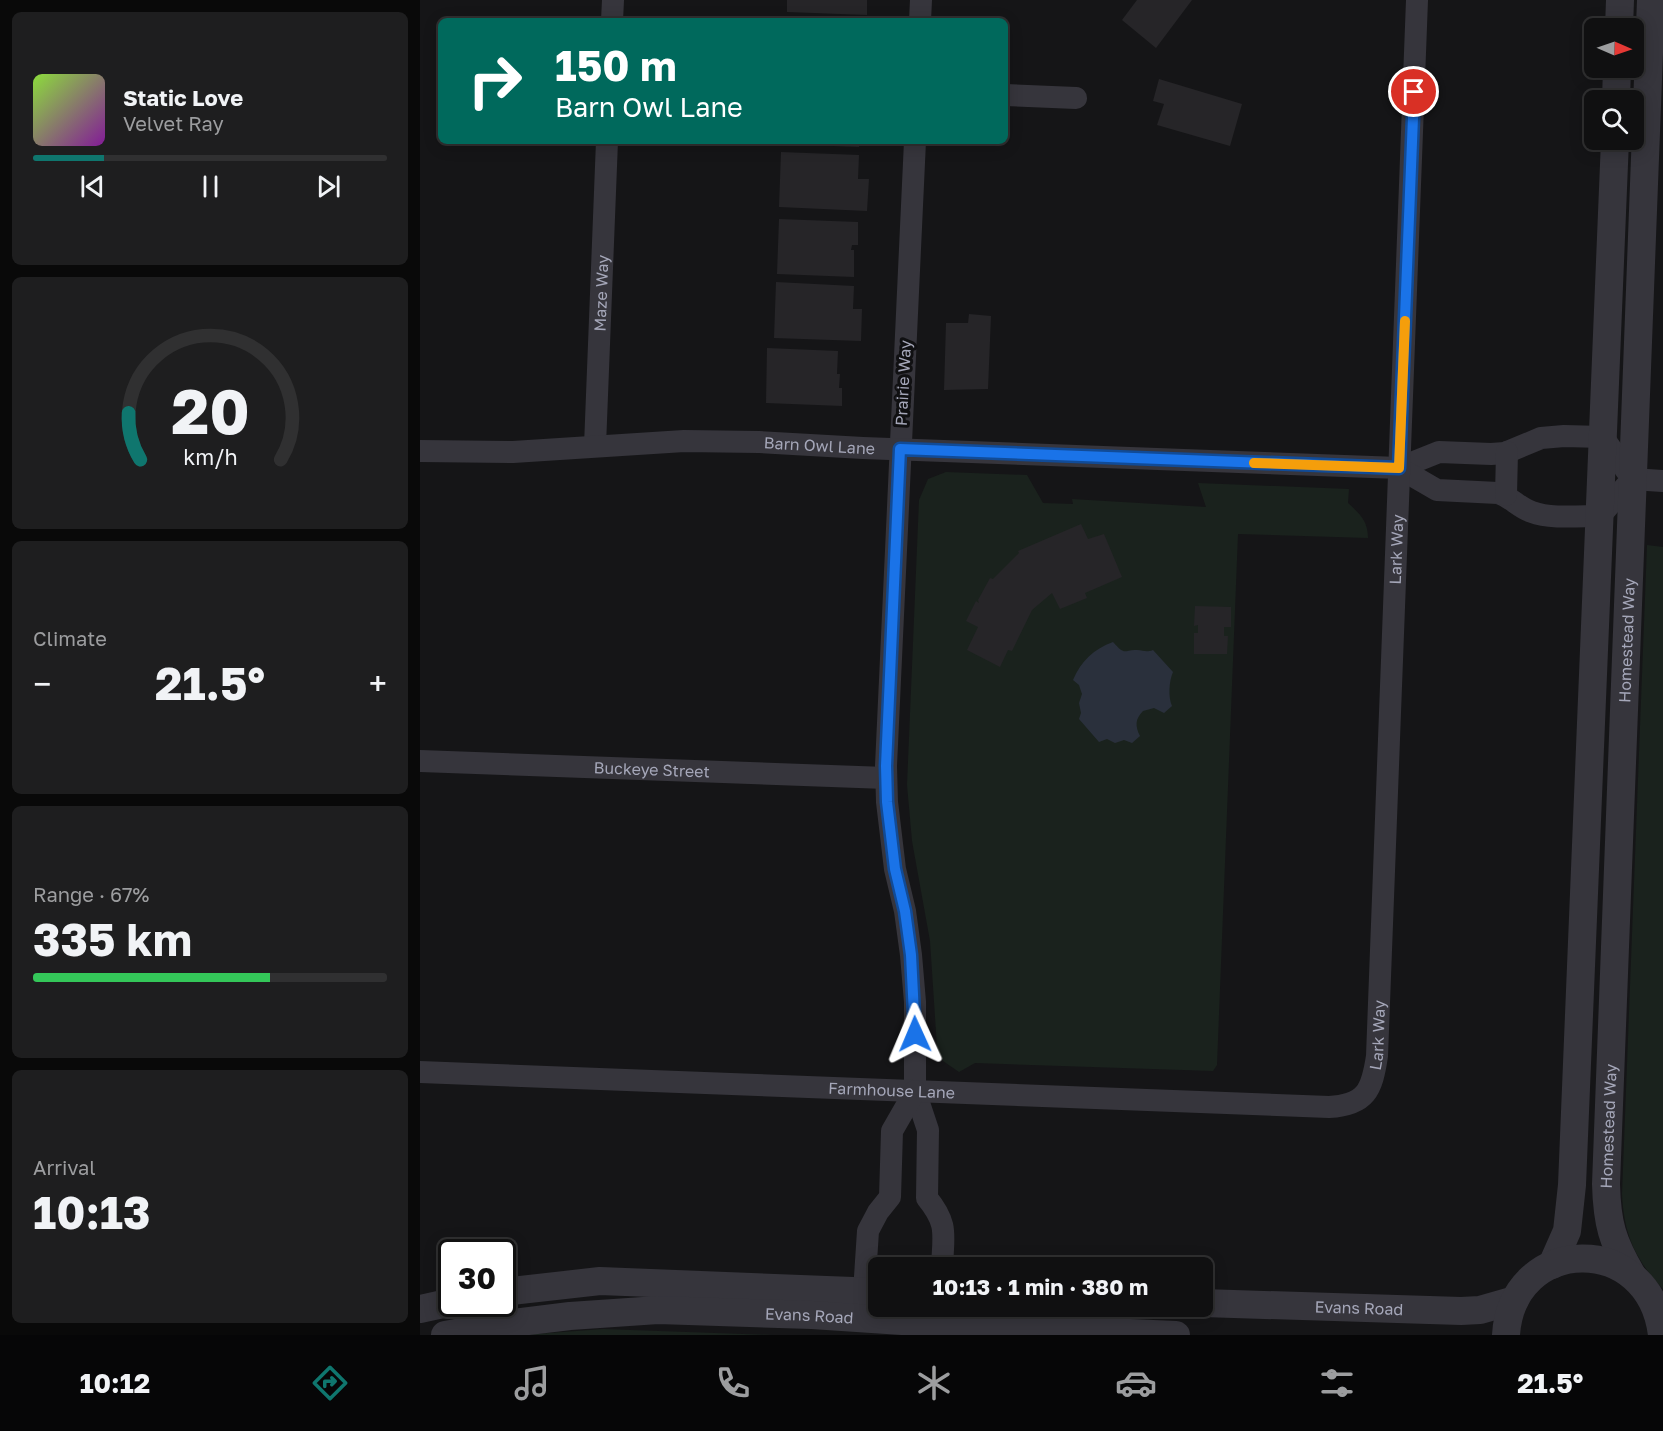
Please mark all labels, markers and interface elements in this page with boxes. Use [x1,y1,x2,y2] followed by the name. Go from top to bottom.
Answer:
[1584,18,1644,78] north arrow
[1584,18,1644,150] map controls
[555,40,677,90] text: 150 m
[456,42,534,120] icon: right
[1388,66,1439,117] pin
[1397,75,1430,108] icon: arrive
[123,84,243,111] text: Static Love
[1584,90,1644,150] button: search
[555,91,743,123] text: Barn Owl Lane
[123,111,224,135] text: Velvet Ray
[76,170,109,203] icon: previous
[194,170,227,203] icon: pause
[312,170,345,203] icon: next
[590,254,613,332] street label: Maze Way
[891,339,915,427] street label: Prairie Way
[171,373,249,448] text: 20
[763,432,875,458] street label: Barn Owl Lane
[183,444,237,470] text: km/h
[1385,514,1408,585] street label: Lark Way
[1614,578,1639,703] street label: Homestead Way
[33,626,107,650] text: Climate
[155,656,265,710] text: 21.5°
[33,664,51,703] text: −
[369,664,387,703] text: +
[593,757,710,782] street label: Buckeye Street
[33,882,149,906] text: Range · 67%
[33,912,192,966] text: 335 km
[1365,1000,1389,1072] street label: Lark Way
[883,1002,947,1066] position arrow
[1596,1063,1621,1189] street label: Homestead Way
[828,1078,956,1103] street label: Farmhouse Lane
[33,1155,96,1179] text: Arrival
[33,1185,150,1239] text: 10:13
[438,1239,516,1317] speed limit sign: 30
[933,1273,1148,1300] text: 10:13 · 1 min · 380 m
[1314,1296,1404,1319] street label: Evans Road
[765,1303,854,1328] street label: Evans Road
[309,1362,351,1404] icon: directions
[511,1362,553,1404] icon: music
[712,1362,754,1404] icon: phone
[913,1362,955,1404] icon: climate
[1115,1362,1157,1404] icon: car
[1316,1362,1358,1404] icon: filters
[80,1367,150,1399] text: 10:12
[1517,1367,1583,1399] text: 21.5°

